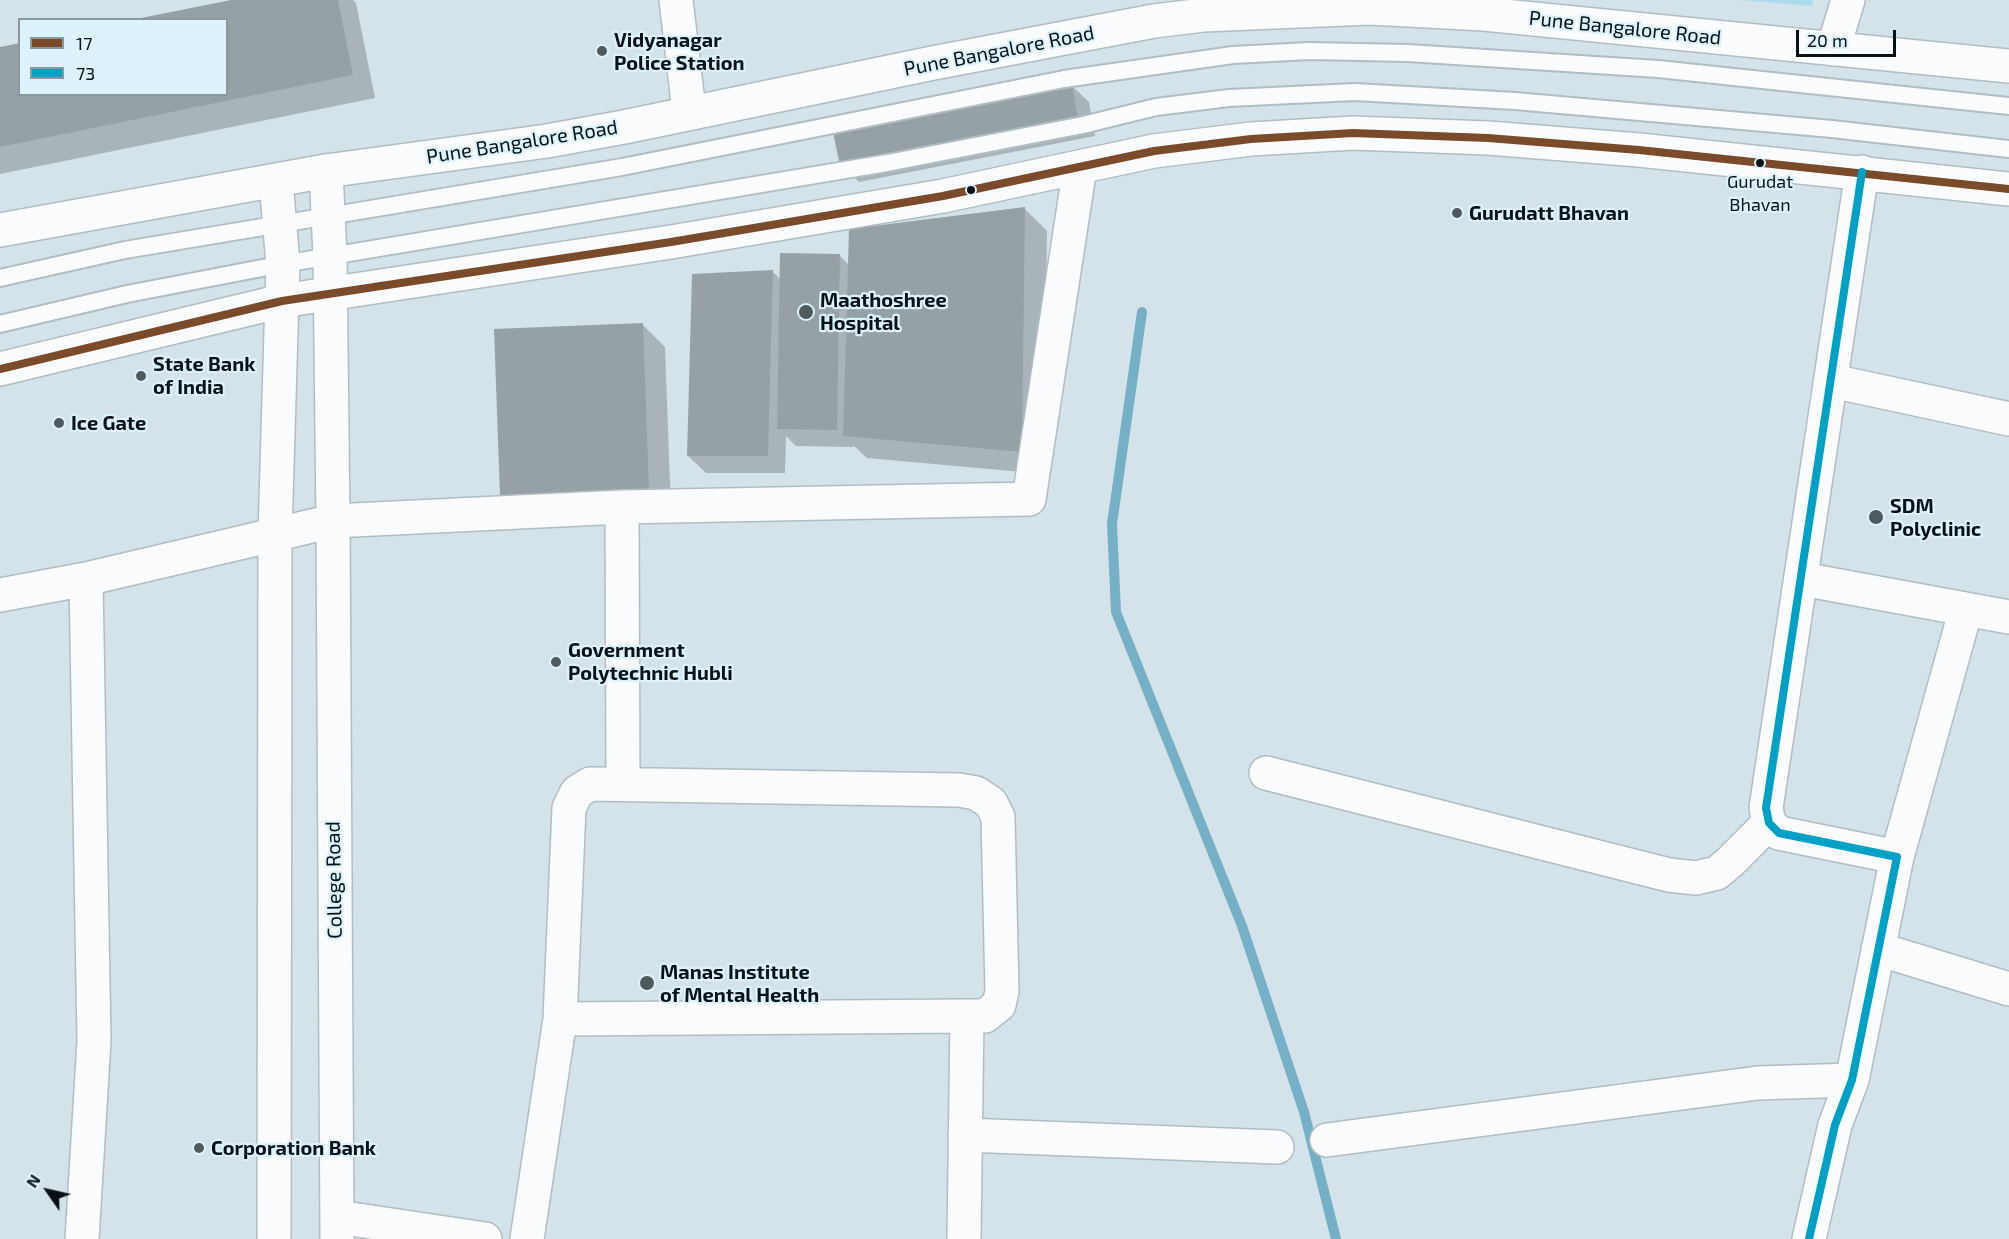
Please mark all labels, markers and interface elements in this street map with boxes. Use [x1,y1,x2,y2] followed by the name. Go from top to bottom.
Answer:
[1528,6,1722,50] street label: Pune Bangalore Road
[18,18,228,96] legend
[1799,18,1900,56] scale bar
[902,21,1096,81] street label: Pune Bangalore Road
[614,28,745,75] place label: Vidyanagar Police Station
[1807,29,1848,51] text: 20 m
[76,32,92,54] text: 17
[595,44,609,58] marker: Vidyanagar Police Station
[76,62,95,84] text: 73
[425,115,619,169] street label: Pune Bangalore Road
[1754,157,1766,169] marker: Gurudat Bhavan
[1727,171,1793,213] place label: Gurudat Bhavan
[965,184,977,196] unlabelled marker
[1469,201,1629,225] place label: Gurudatt Bhavan
[1450,206,1464,220] marker: Gurudatt Bhavan
[820,288,947,335] place label: Maathoshree Hospital
[797,303,815,321] marker: Maathoshree Hospital
[153,352,255,399] place label: State Bank of India
[134,369,148,383] marker: State Bank of India
[71,411,146,435] place label: Ice Gate
[52,416,66,430] marker: Ice Gate
[1890,494,1981,541] place label: SDM Polyclinic
[1867,508,1885,526] marker: SDM Polyclinic
[568,638,733,685] place label: Government Polytechnic Hubli
[549,655,563,669] marker: Government Polytechnic Hubli
[321,821,347,939] street label: College Road
[660,960,819,1007] place label: Manas Institute of Mental Health
[638,974,656,992] marker: Manas Institute of Mental Health
[211,1136,376,1160] place label: Corporation Bank
[192,1141,206,1155] marker: Corporation Bank
[18,1161,78,1221] north arrow
[22,1171,44,1191] text: N

